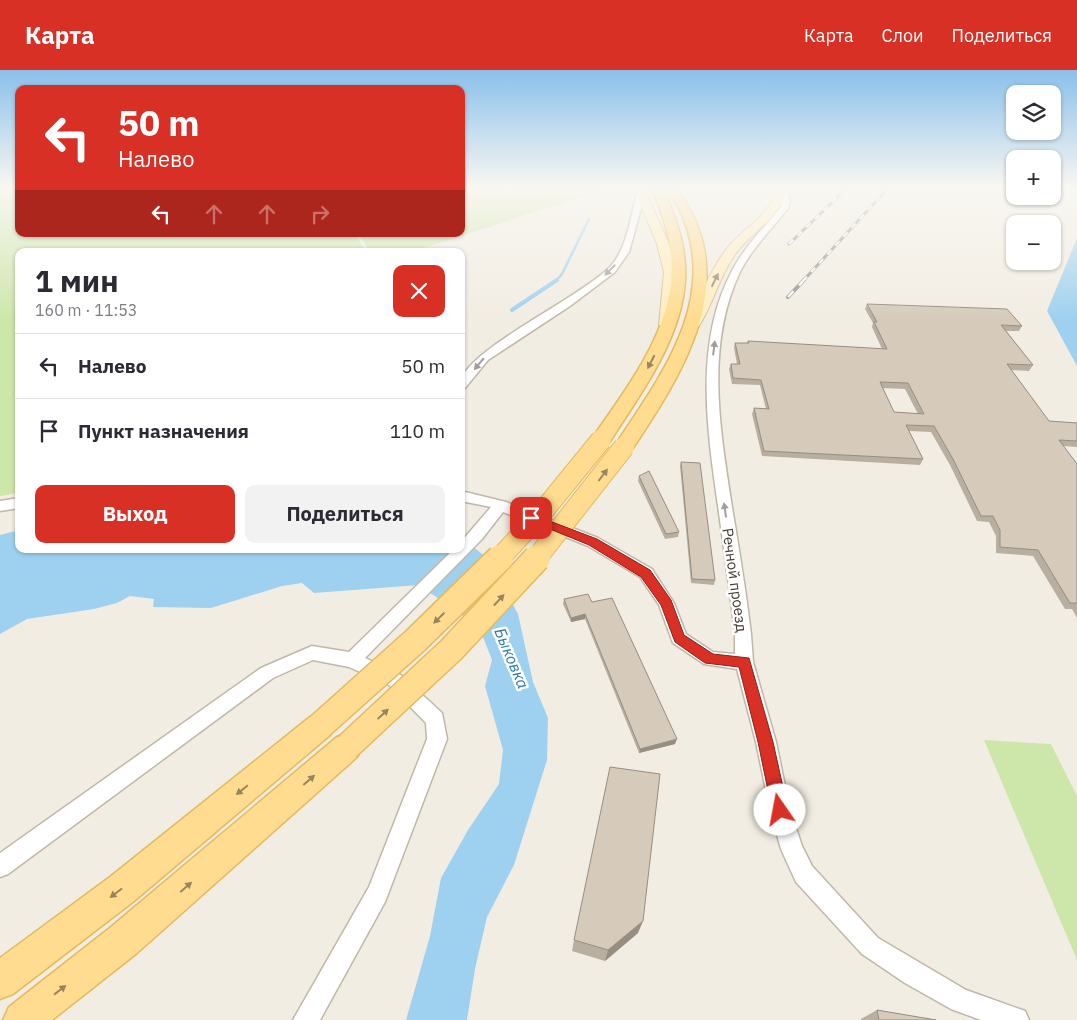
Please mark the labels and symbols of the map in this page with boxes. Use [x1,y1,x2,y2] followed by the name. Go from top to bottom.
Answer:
[604,264,616,276] one-way arrow
[711,272,719,287] one-way arrow
[710,339,718,355] one-way arrow
[647,354,655,369] one-way arrow
[473,358,484,371] one-way arrow
[597,469,608,482] one-way arrow
[510,497,552,539] pin
[721,501,729,517] one-way arrow
[718,527,752,633] street label: Речной проезд
[493,594,505,606] one-way arrow
[433,612,445,624] one-way arrow
[490,625,534,691] water label: Быковка
[376,708,388,720] one-way arrow
[302,775,315,786] one-way arrow
[753,783,805,835] position arrow
[236,785,249,796] one-way arrow
[179,881,192,892] one-way arrow
[110,888,123,899] one-way arrow
[53,985,67,995] one-way arrow

